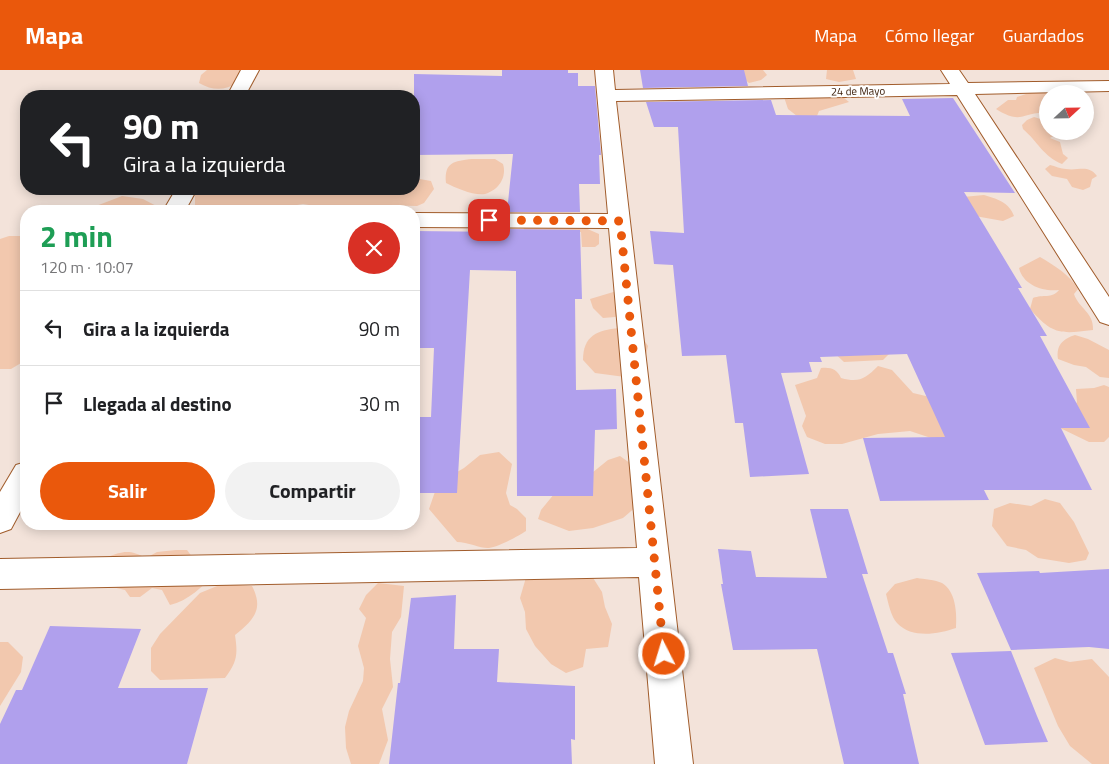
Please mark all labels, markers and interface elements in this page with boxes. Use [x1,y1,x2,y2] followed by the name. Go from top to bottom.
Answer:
[25,17,83,53] text: Mapa
[814,22,857,49] text: Mapa
[885,22,974,49] text: Cómo llegar
[1002,22,1084,49] text: Guardados
[831,83,885,99] street label: 24 de Mayo
[1039,85,1094,140] north arrow
[1039,85,1094,140] map controls
[123,99,199,153] text: 90 m
[40,110,105,175] icon: left
[123,147,286,181] text: Gira a la izquierda
[468,199,510,241] pin
[475,206,503,234] icon: arrive
[40,213,113,259] text: 2 min
[348,222,400,274] button: close
[40,255,134,279] text: 120 m · 10:07
[40,314,68,342] icon: left
[83,314,230,343] text: Gira a la izquierda
[359,314,400,343] text: 90 m
[40,389,68,417] icon: arrive
[83,389,232,418] text: Llegada al destino
[359,389,400,418] text: 30 m
[40,462,215,520] button: Salir
[225,462,400,520] button: Compartir
[637,627,689,679] position arrow

